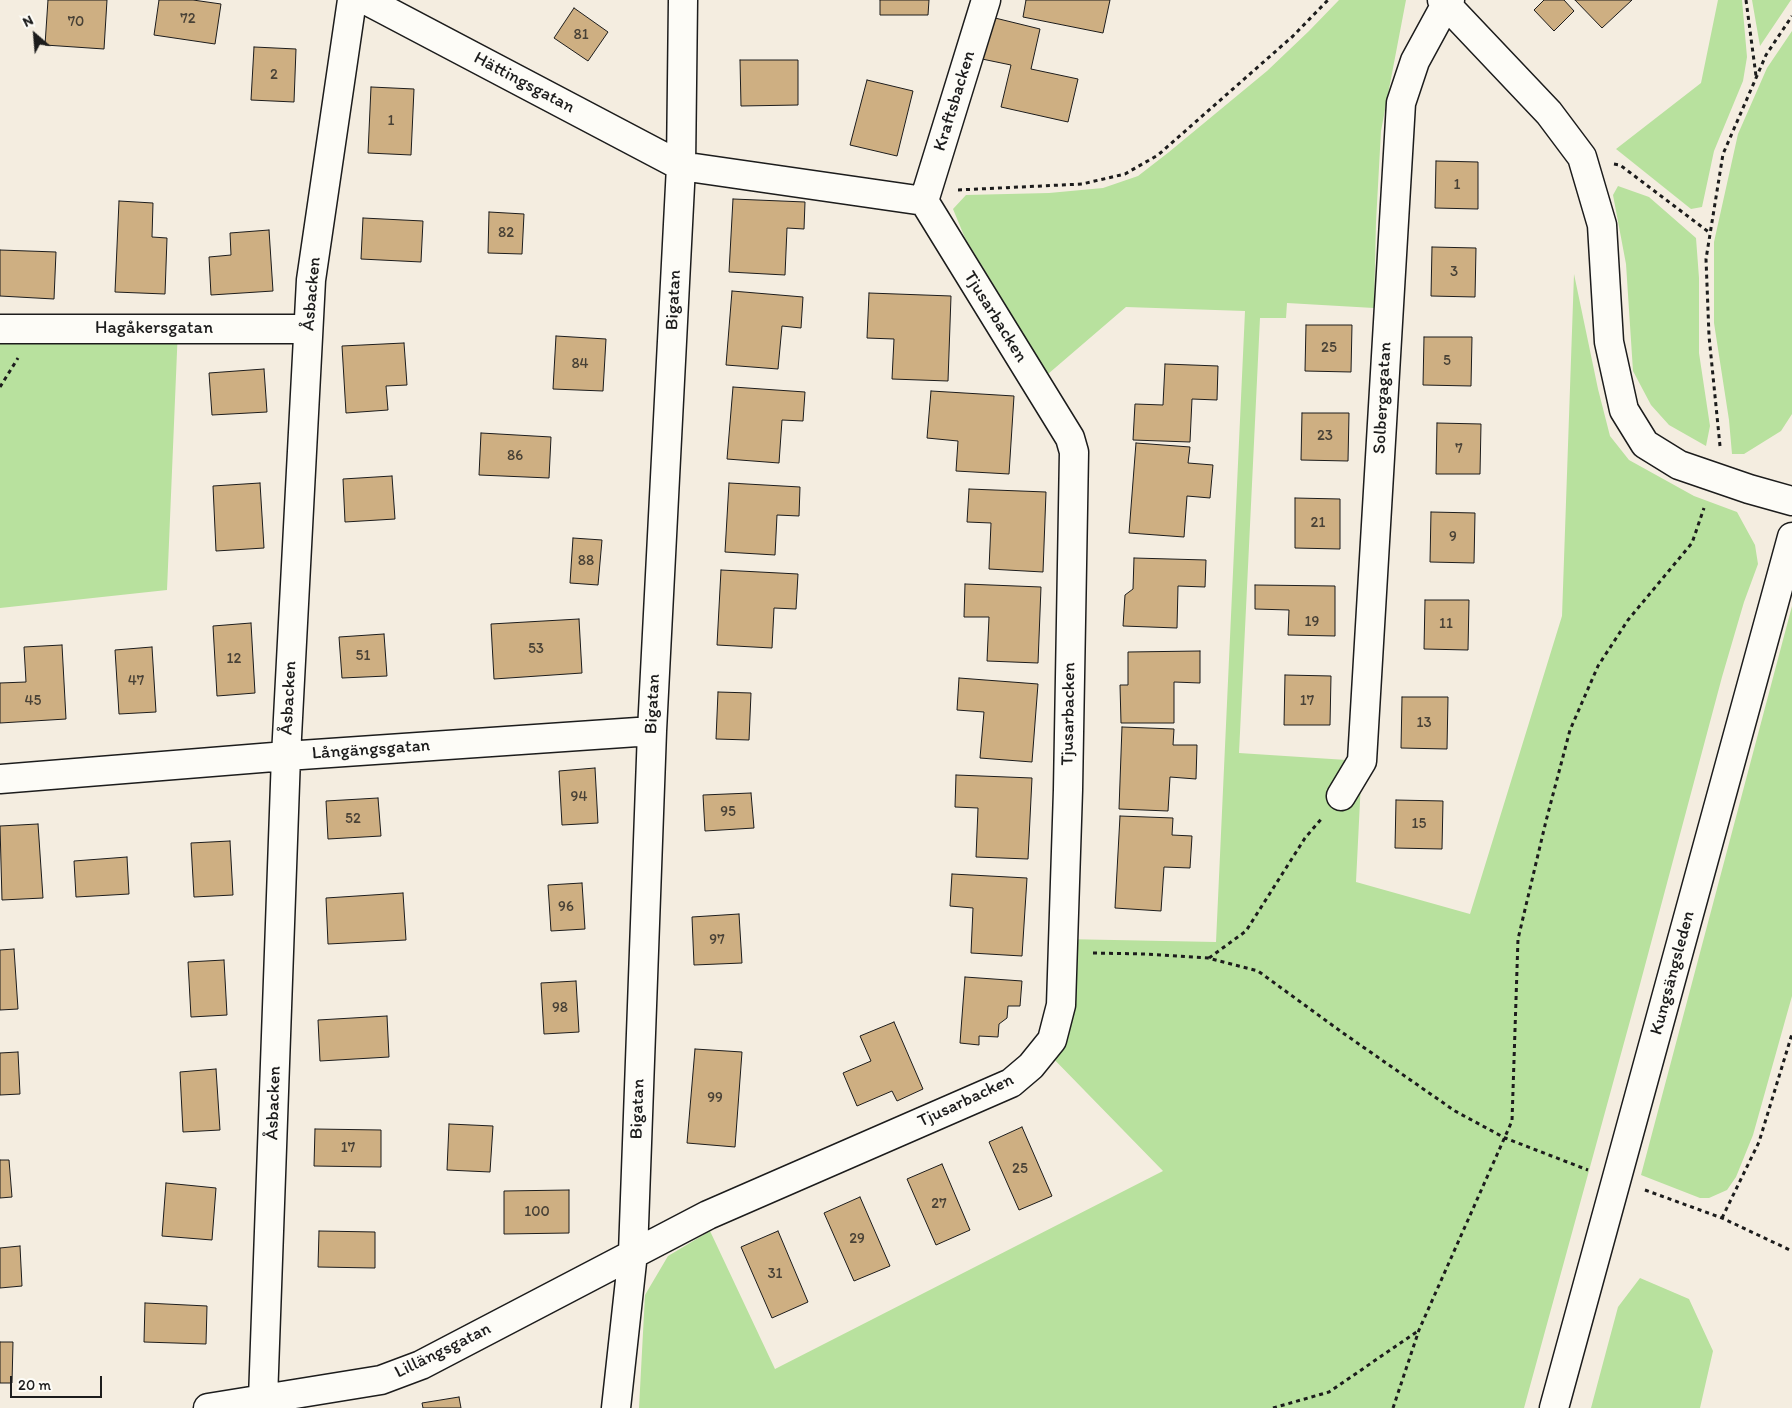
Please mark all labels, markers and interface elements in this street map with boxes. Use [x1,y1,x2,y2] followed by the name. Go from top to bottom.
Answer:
[10,10,60,60] north arrow
[180,10,196,28] house number: 72
[20,11,36,31] text: N
[68,13,84,31] house number: 70
[573,26,589,44] house number: 81
[470,47,578,119] street label: Hättingsgatan
[929,48,981,154] street label: Kraftsbacken
[270,66,278,84] house number: 2
[388,112,394,130] house number: 1
[1454,176,1460,194] house number: 1
[498,224,514,242] house number: 82
[298,256,326,332] street label: Åsbacken
[1450,263,1458,281] house number: 3
[958,267,1032,367] street label: Tjusarbacken
[662,269,686,331] street label: Bigatan
[95,317,213,339] street label: Hagåkersgatan
[1321,339,1337,357] house number: 25
[1369,341,1397,455] street label: Solbergagatan
[1443,352,1451,370] house number: 5
[571,355,589,373] house number: 84
[1317,427,1333,445] house number: 23
[1455,440,1463,458] house number: 7
[507,447,523,465] house number: 86
[1311,514,1325,532] house number: 21
[1449,528,1457,546] house number: 9
[578,552,594,570] house number: 88
[1305,613,1319,631] house number: 19
[1439,615,1453,633] house number: 11
[528,640,544,658] house number: 53
[356,647,370,665] house number: 51
[227,650,241,668] house number: 12
[276,660,302,736] street label: Åsbacken
[1057,662,1081,766] street label: Tjusarbacken
[128,672,144,690] house number: 47
[641,673,665,735] street label: Bigatan
[25,692,41,710] house number: 45
[1300,692,1314,710] house number: 17
[1416,714,1432,732] house number: 13
[311,735,431,765] street label: Långängsgatan
[571,788,587,806] house number: 94
[720,803,736,821] house number: 95
[345,810,361,828] house number: 52
[1412,815,1426,833] house number: 15
[558,898,574,916] house number: 96
[1646,909,1700,1037] street label: Kungsängsleden
[709,931,725,949] house number: 97
[552,999,568,1017] house number: 98
[262,1066,286,1140] street label: Åsbacken
[915,1069,1017,1133] street label: Tjusarbacken
[626,1078,650,1140] street label: Bigatan
[707,1089,723,1107] house number: 99
[341,1139,355,1157] house number: 17
[1012,1160,1028,1178] house number: 25
[931,1195,947,1213] house number: 27
[524,1203,550,1221] house number: 100
[849,1230,865,1248] house number: 29
[767,1265,783,1283] house number: 31
[391,1318,495,1384] street label: Lillängsgatan
[12,1366,105,1398] scale bar
[18,1376,51,1394] text: 20 m

